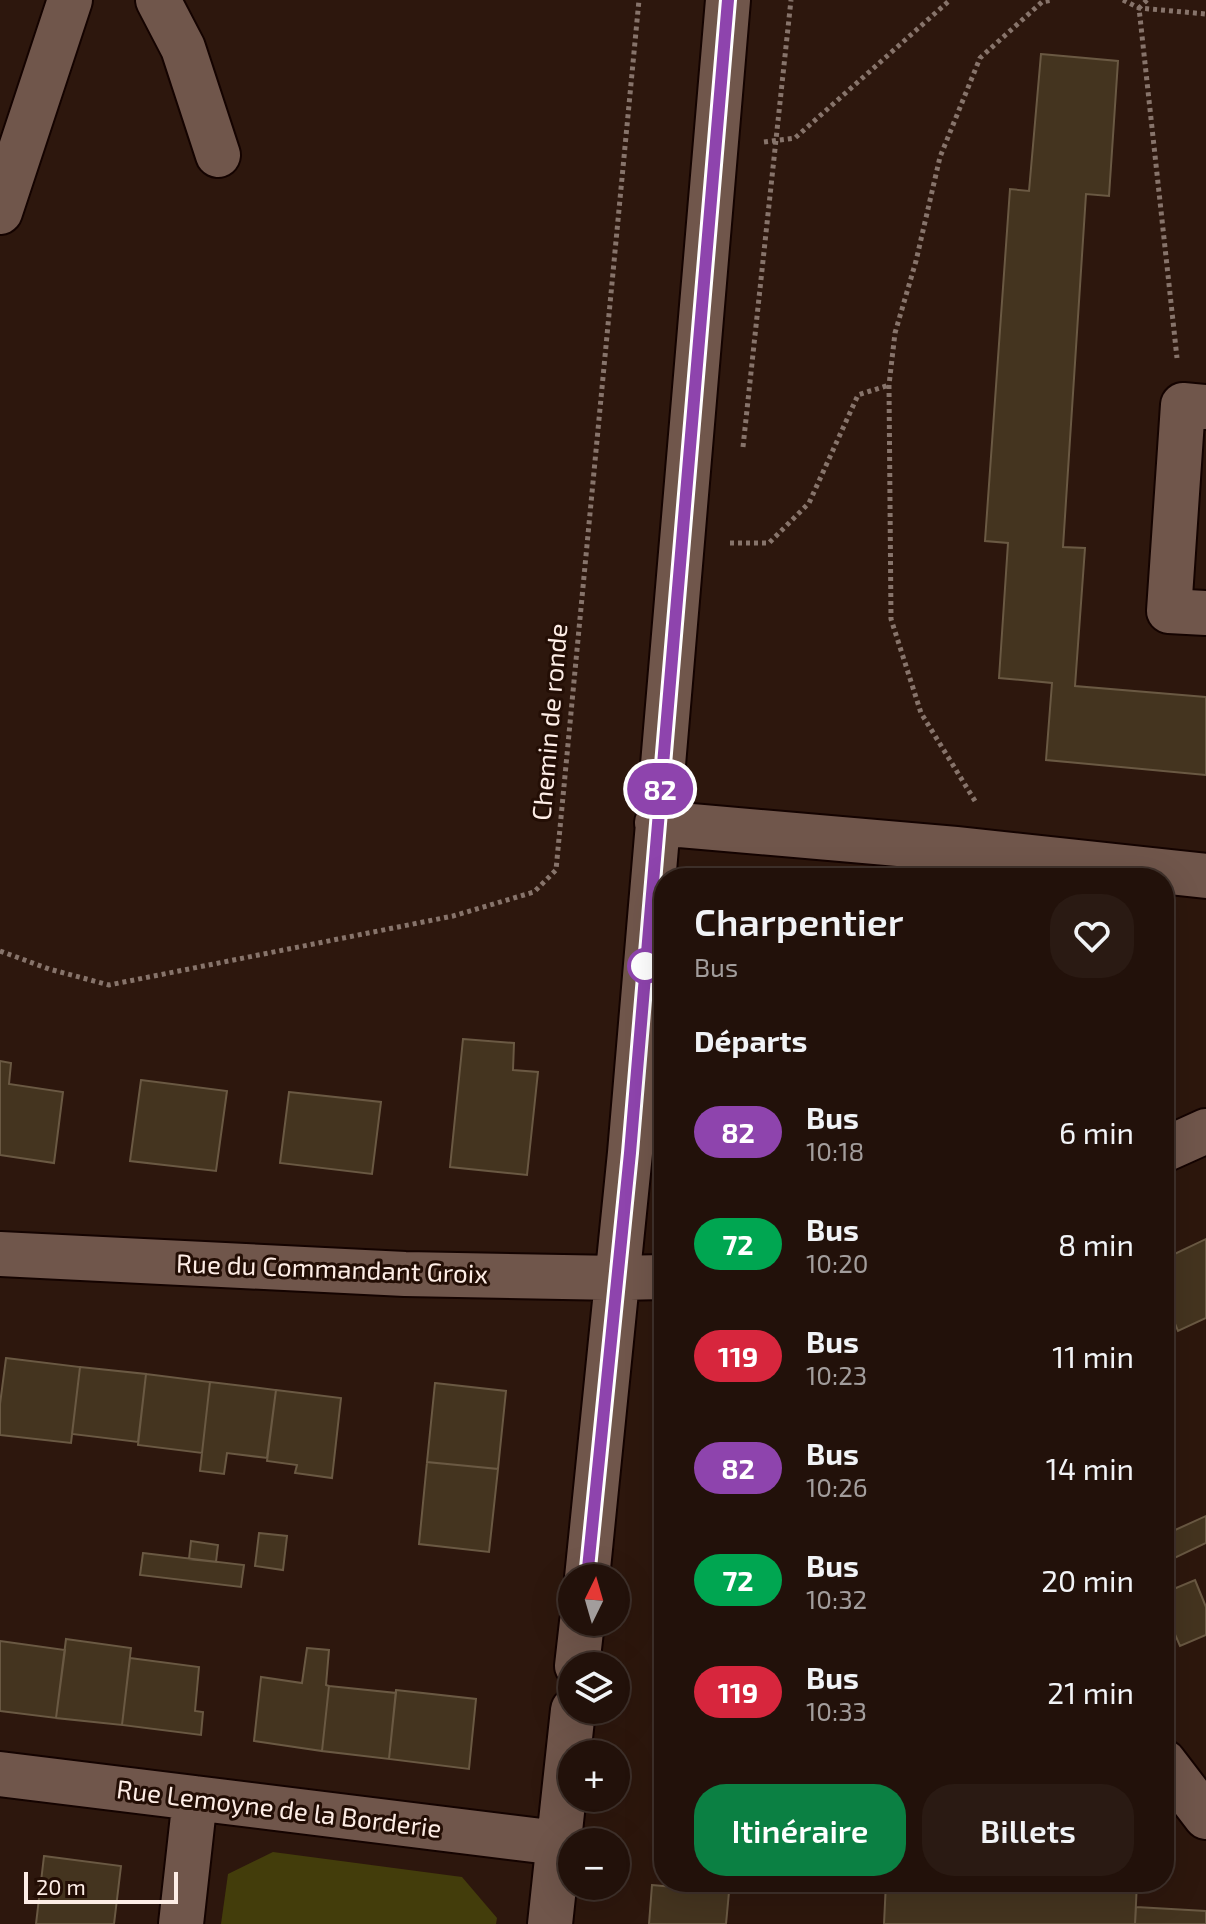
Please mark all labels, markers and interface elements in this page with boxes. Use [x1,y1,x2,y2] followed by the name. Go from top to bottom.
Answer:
[524,622,573,822] street label: Chemin de ronde
[624,763,696,815] line badge: 82
[643,772,677,806] text: 82
[1050,894,1134,978] button: heart
[694,898,904,944] text: Charpentier
[628,949,662,983] unlabelled marker
[694,951,738,982] text: Bus
[694,1022,808,1058] text: Départs
[806,1099,859,1135] text: Bus
[1059,1114,1134,1150] text: 6 min
[721,1115,755,1149] text: 82
[806,1135,864,1166] text: 10:18
[806,1211,859,1247] text: Bus
[1058,1226,1134,1262] text: 8 min
[722,1227,754,1261] text: 72
[176,1247,489,1288] street label: Rue du Commandant Groix
[806,1247,868,1278] text: 10:20
[806,1323,859,1359] text: Bus
[1052,1338,1134,1374] text: 11 min
[718,1339,758,1373] text: 119
[806,1359,867,1390] text: 10:23
[806,1435,859,1471] text: Bus
[1046,1450,1134,1486] text: 14 min
[721,1451,755,1485] text: 82
[806,1471,868,1502] text: 10:26
[806,1547,859,1583] text: Bus
[1041,1562,1134,1598] text: 20 min
[722,1563,754,1597] text: 72
[558,1564,630,1636] north arrow
[558,1564,630,1900] map controls
[806,1583,867,1614] text: 10:32
[558,1652,630,1724] button: layers
[806,1659,859,1695] text: Bus
[1047,1674,1134,1710] text: 21 min
[718,1675,758,1709] text: 119
[806,1695,867,1726] text: 10:33
[558,1740,630,1812] button: +
[115,1772,443,1843] street label: Rue Lemoyne de la Borderie
[694,1784,906,1876] button: Itinéraire
[922,1784,1134,1876] button: Billets
[558,1828,630,1900] button: −
[24,1868,178,1904] scale bar
[36,1873,86,1899] text: 20 m

